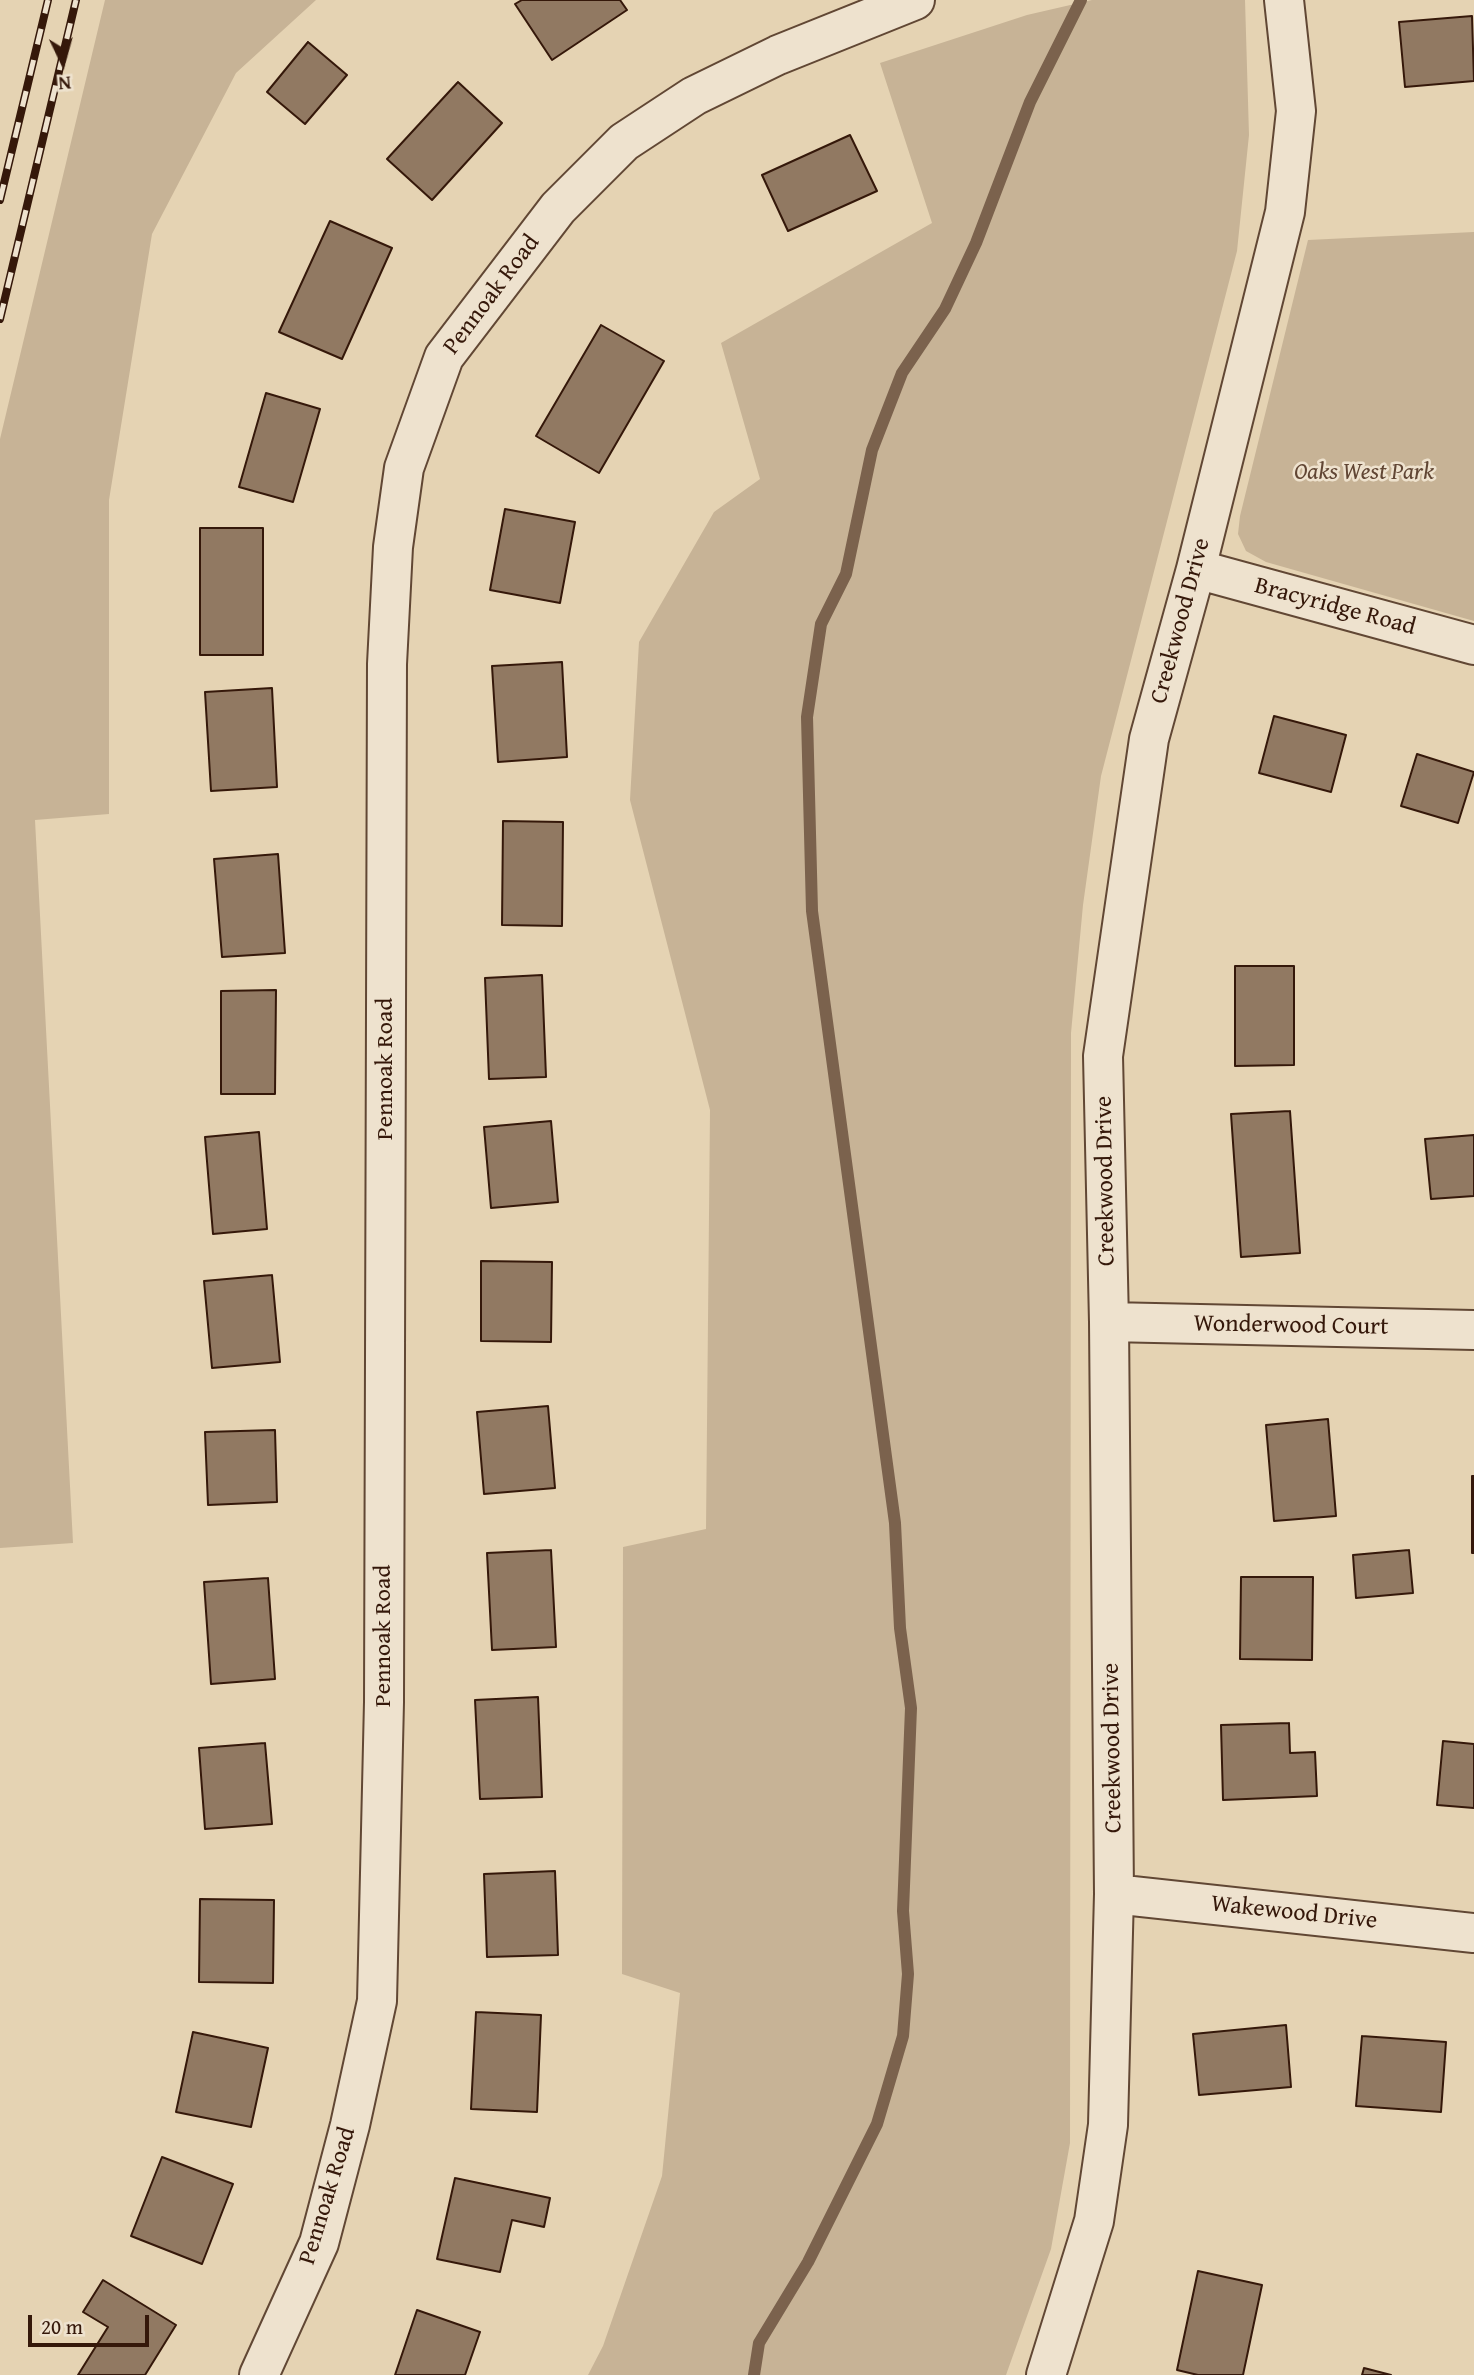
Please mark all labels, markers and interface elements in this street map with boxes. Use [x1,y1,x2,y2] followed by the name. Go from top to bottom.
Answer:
[28,28,98,98] north arrow
[57,69,72,98] text: N
[438,229,546,361] street label: Pennoak Road
[1294,459,1434,487] park label: Oaks West Park
[1145,535,1217,707] street label: Creekwood Drive
[1251,572,1419,642] street label: Bracyridge Road
[372,998,400,1140] street label: Pennoak Road
[1090,1096,1122,1266] street label: Creekwood Drive
[1193,1310,1389,1342] street label: Wonderwood Court
[370,1565,398,1707] street label: Pennoak Road
[1097,1663,1129,1833] street label: Creekwood Drive
[1210,1890,1378,1936] street label: Wakewood Drive
[293,2124,363,2268] street label: Pennoak Road
[32,2302,152,2346] scale bar
[41,2311,83,2342] text: 20 m

